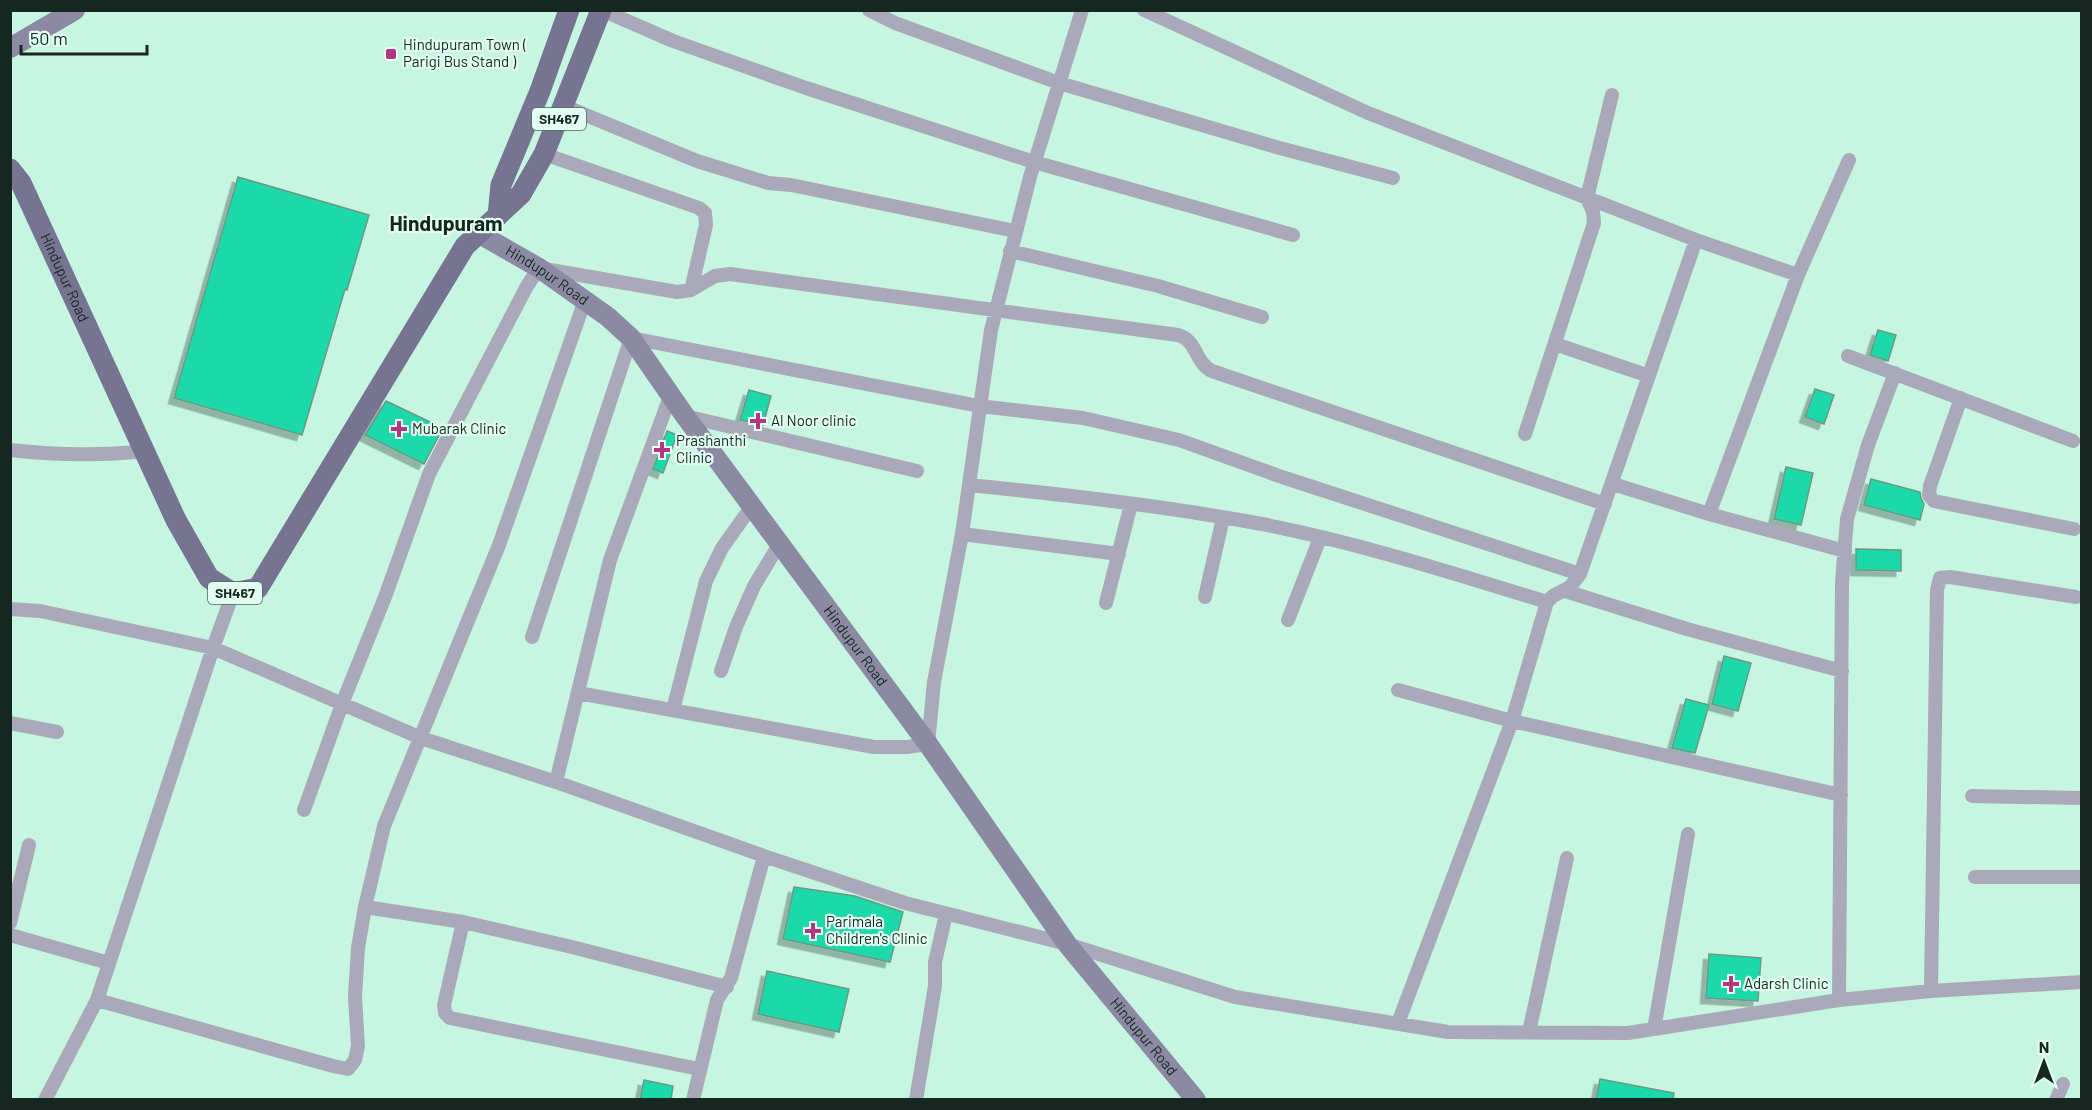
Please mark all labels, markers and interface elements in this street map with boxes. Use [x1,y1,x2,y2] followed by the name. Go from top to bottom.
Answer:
[21,18,147,56] scale bar
[30,27,68,49] text: 50 m
[403,35,527,70] place label: Hindupuram Town ( Parigi Bus Stand )
[384,47,398,61] marker: Hindupuram Town ( Parigi Bus Stand )
[532,108,586,130] road number: SH467
[389,210,503,235] district label: Hindupuram
[37,230,94,325] street label: Hindupur Road
[503,241,593,308] street label: Hindupur Road
[771,411,856,429] place label: Al Noor clinic
[749,412,767,430] marker: Al Noor clinic
[412,419,507,437] place label: Mubarak Clinic
[390,420,408,438] marker: Mubarak Clinic
[676,431,746,466] place label: Prashanthi Clinic
[653,441,671,459] marker: Prashanthi Clinic
[208,582,262,604] road number: SH467
[820,601,892,689] street label: Hindupur Road
[826,912,928,947] place label: Parimala Children's Clinic
[804,922,822,940] marker: Parimala Children's Clinic
[1744,974,1829,992] place label: Adarsh Clinic
[1722,975,1740,993] marker: Adarsh Clinic
[1107,993,1182,1079] street label: Hindupur Road
[2014,1032,2074,1092] north arrow
[2039,1037,2049,1056] text: N

